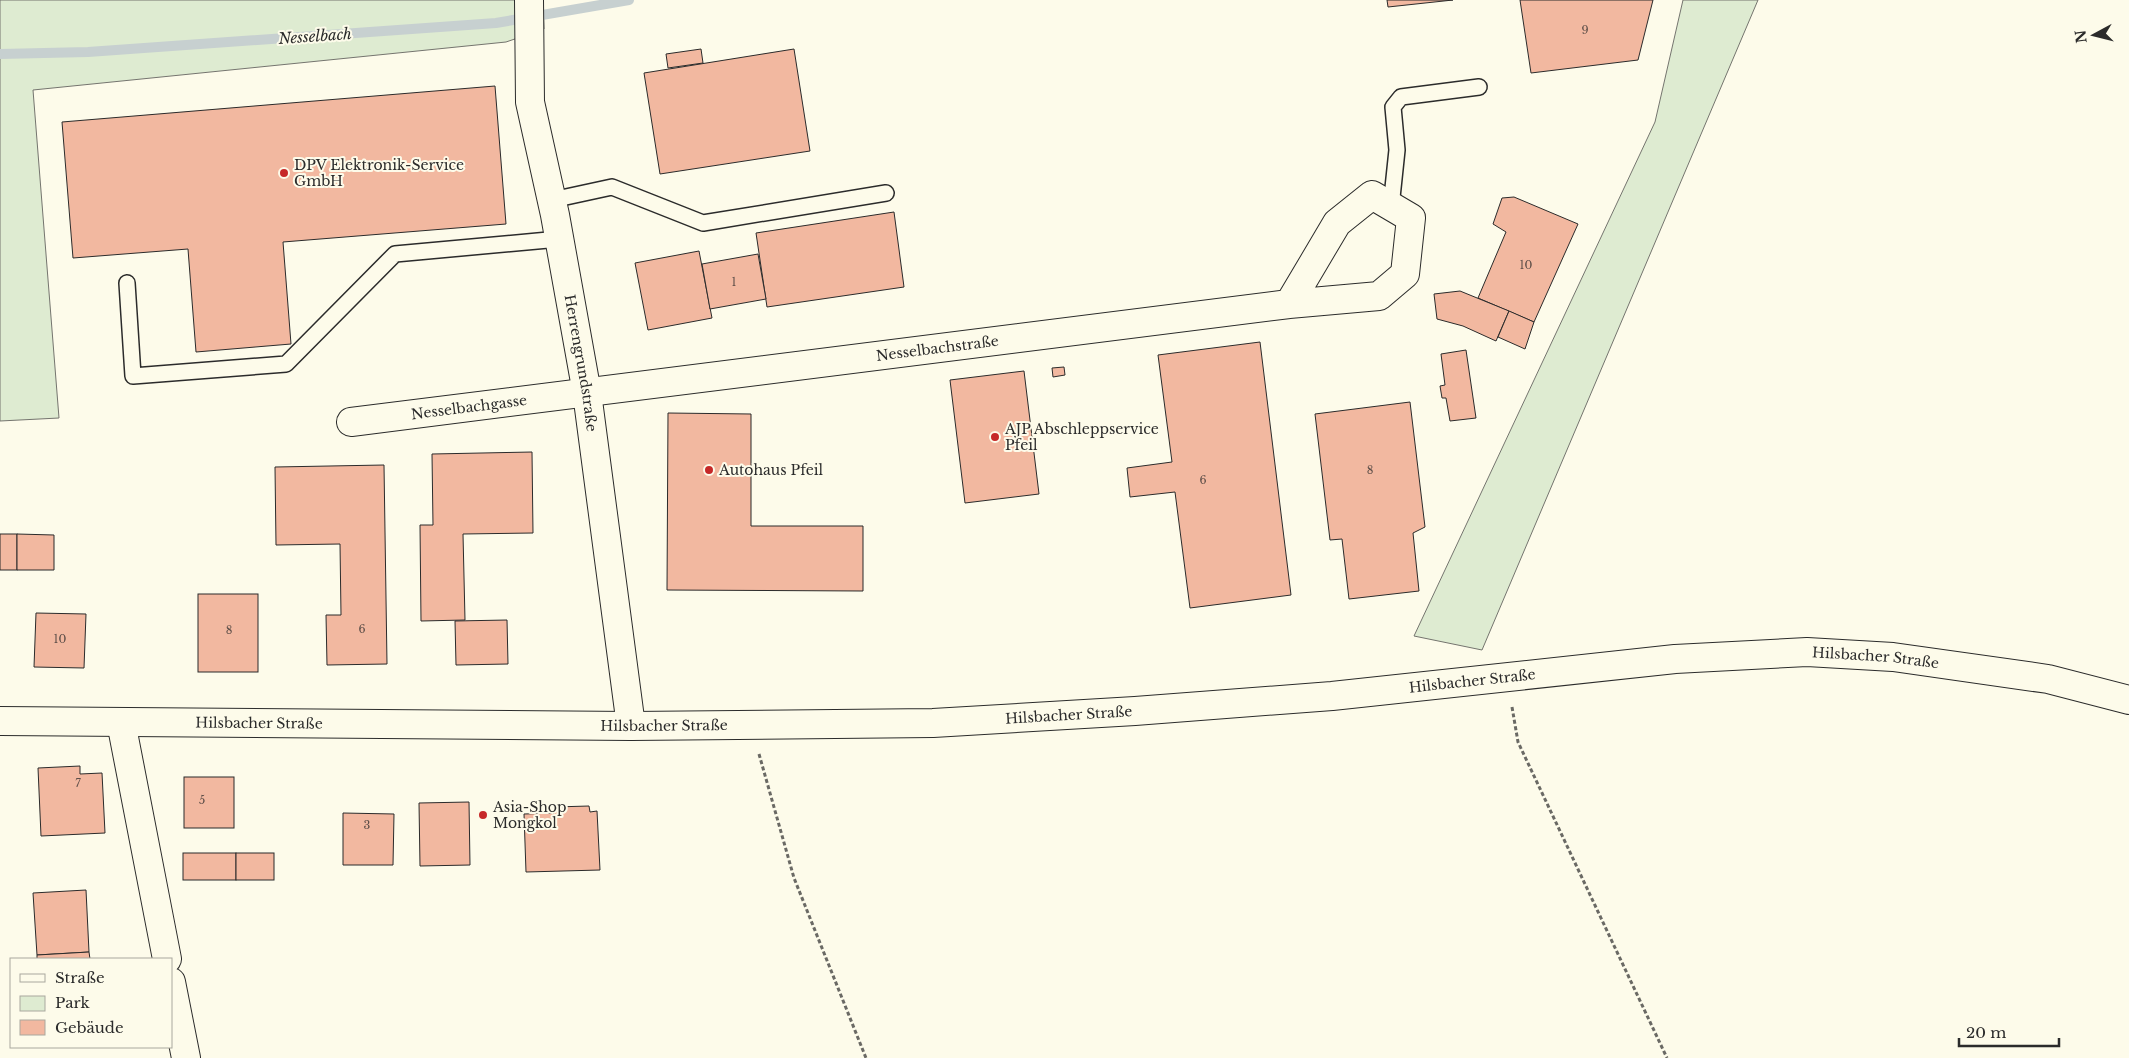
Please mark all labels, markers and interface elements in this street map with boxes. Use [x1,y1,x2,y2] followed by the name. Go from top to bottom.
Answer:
[2069,10,2119,60] north arrow
[1581,23,1589,37] house number: 9
[277,24,353,48] water label: Nesselbach
[2071,29,2091,44] text: N
[294,156,464,190] place label: DPV Elektronik-Service GmbH
[278,167,290,179] marker: DPV Elektronik-Service GmbH
[1520,258,1533,272] house number: 10
[732,275,737,289] house number: 1
[560,293,601,433] street label: Herrengrundstraße
[875,332,1000,365] street label: Nesselbachstraße
[410,391,528,423] street label: Nesselbachgasse
[1004,420,1159,454] place label: AJP Abschleppservice Pfeil
[989,431,1001,443] marker: AJP Abschleppservice Pfeil
[718,461,824,479] place label: Autohaus Pfeil
[1367,463,1373,477] house number: 8
[703,464,715,476] marker: Autohaus Pfeil
[1199,473,1207,487] house number: 6
[358,622,366,636] house number: 6
[226,623,232,637] house number: 8
[54,632,67,646] house number: 10
[1812,643,1940,672] street label: Hilsbacher Straße
[1408,665,1537,697] street label: Hilsbacher Straße
[1005,702,1133,728] street label: Hilsbacher Straße
[195,714,323,733] street label: Hilsbacher Straße
[600,716,728,735] street label: Hilsbacher Straße
[75,776,81,790] house number: 7
[199,793,205,807] house number: 5
[492,798,567,832] place label: Asia-Shop Mongkol
[477,809,489,821] marker: Asia-Shop Mongkol
[364,818,371,832] house number: 3
[10,958,172,1048] legend
[55,968,105,987] text: Straße
[55,993,91,1012] text: Park
[1959,1016,2059,1048] scale bar
[55,1018,124,1037] text: Gebäude
[1966,1023,2006,1042] text: 20 m

